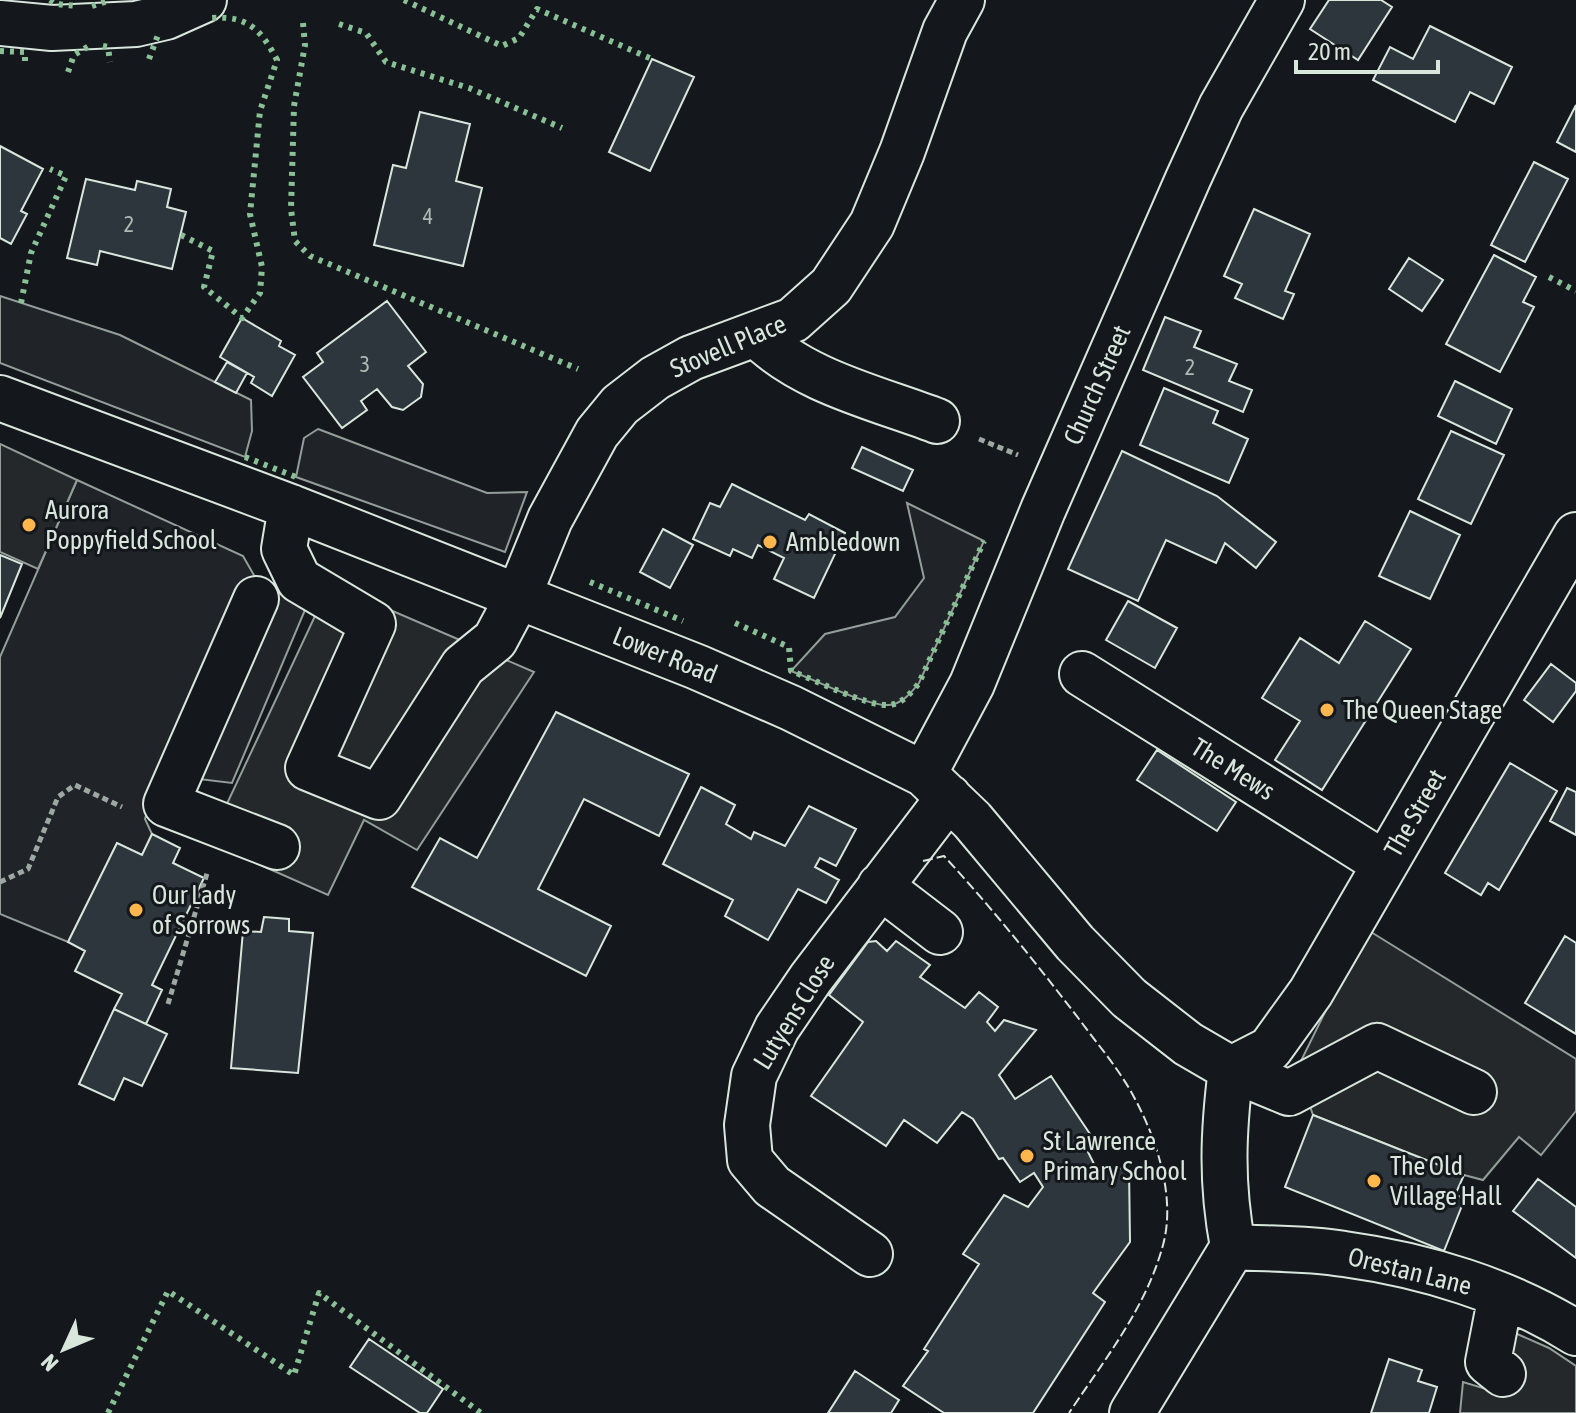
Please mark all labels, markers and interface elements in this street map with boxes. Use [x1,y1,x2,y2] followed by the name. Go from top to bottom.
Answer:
[1296,24,1438,74] scale bar
[1308,38,1351,65] text: 20 m
[423,203,433,229] house number: 4
[124,211,134,237] house number: 2
[666,308,790,384] street label: Stovell Place
[1057,321,1137,449] street label: Church Street
[360,351,370,377] house number: 3
[1185,354,1195,380] house number: 2
[45,495,217,555] place label: Aurora Poppyfield School
[20,516,38,534] marker: Aurora Poppyfield School
[786,527,901,557] place label: Ambledown
[761,533,779,551] marker: Ambledown
[608,620,722,690] street label: Lower Road
[1343,695,1502,725] place label: The Queen Stage
[1318,701,1336,719] marker: The Queen Stage
[1186,732,1280,806] street label: The Mews
[1378,764,1452,862] street label: The Street
[152,880,250,940] place label: Our Lady of Sorrows
[127,901,145,919] marker: Our Lady of Sorrows
[747,949,841,1075] street label: Lutyens Close
[1043,1126,1187,1186] place label: St Lawrence Primary School
[1018,1147,1036,1165] marker: St Lawrence Primary School
[1390,1151,1502,1211] place label: The Old Village Hall
[1365,1172,1383,1190] marker: The Old Village Hall
[1345,1241,1475,1301] street label: Orestan Lane
[24,1309,104,1389] north arrow
[36,1349,63,1377] text: N

